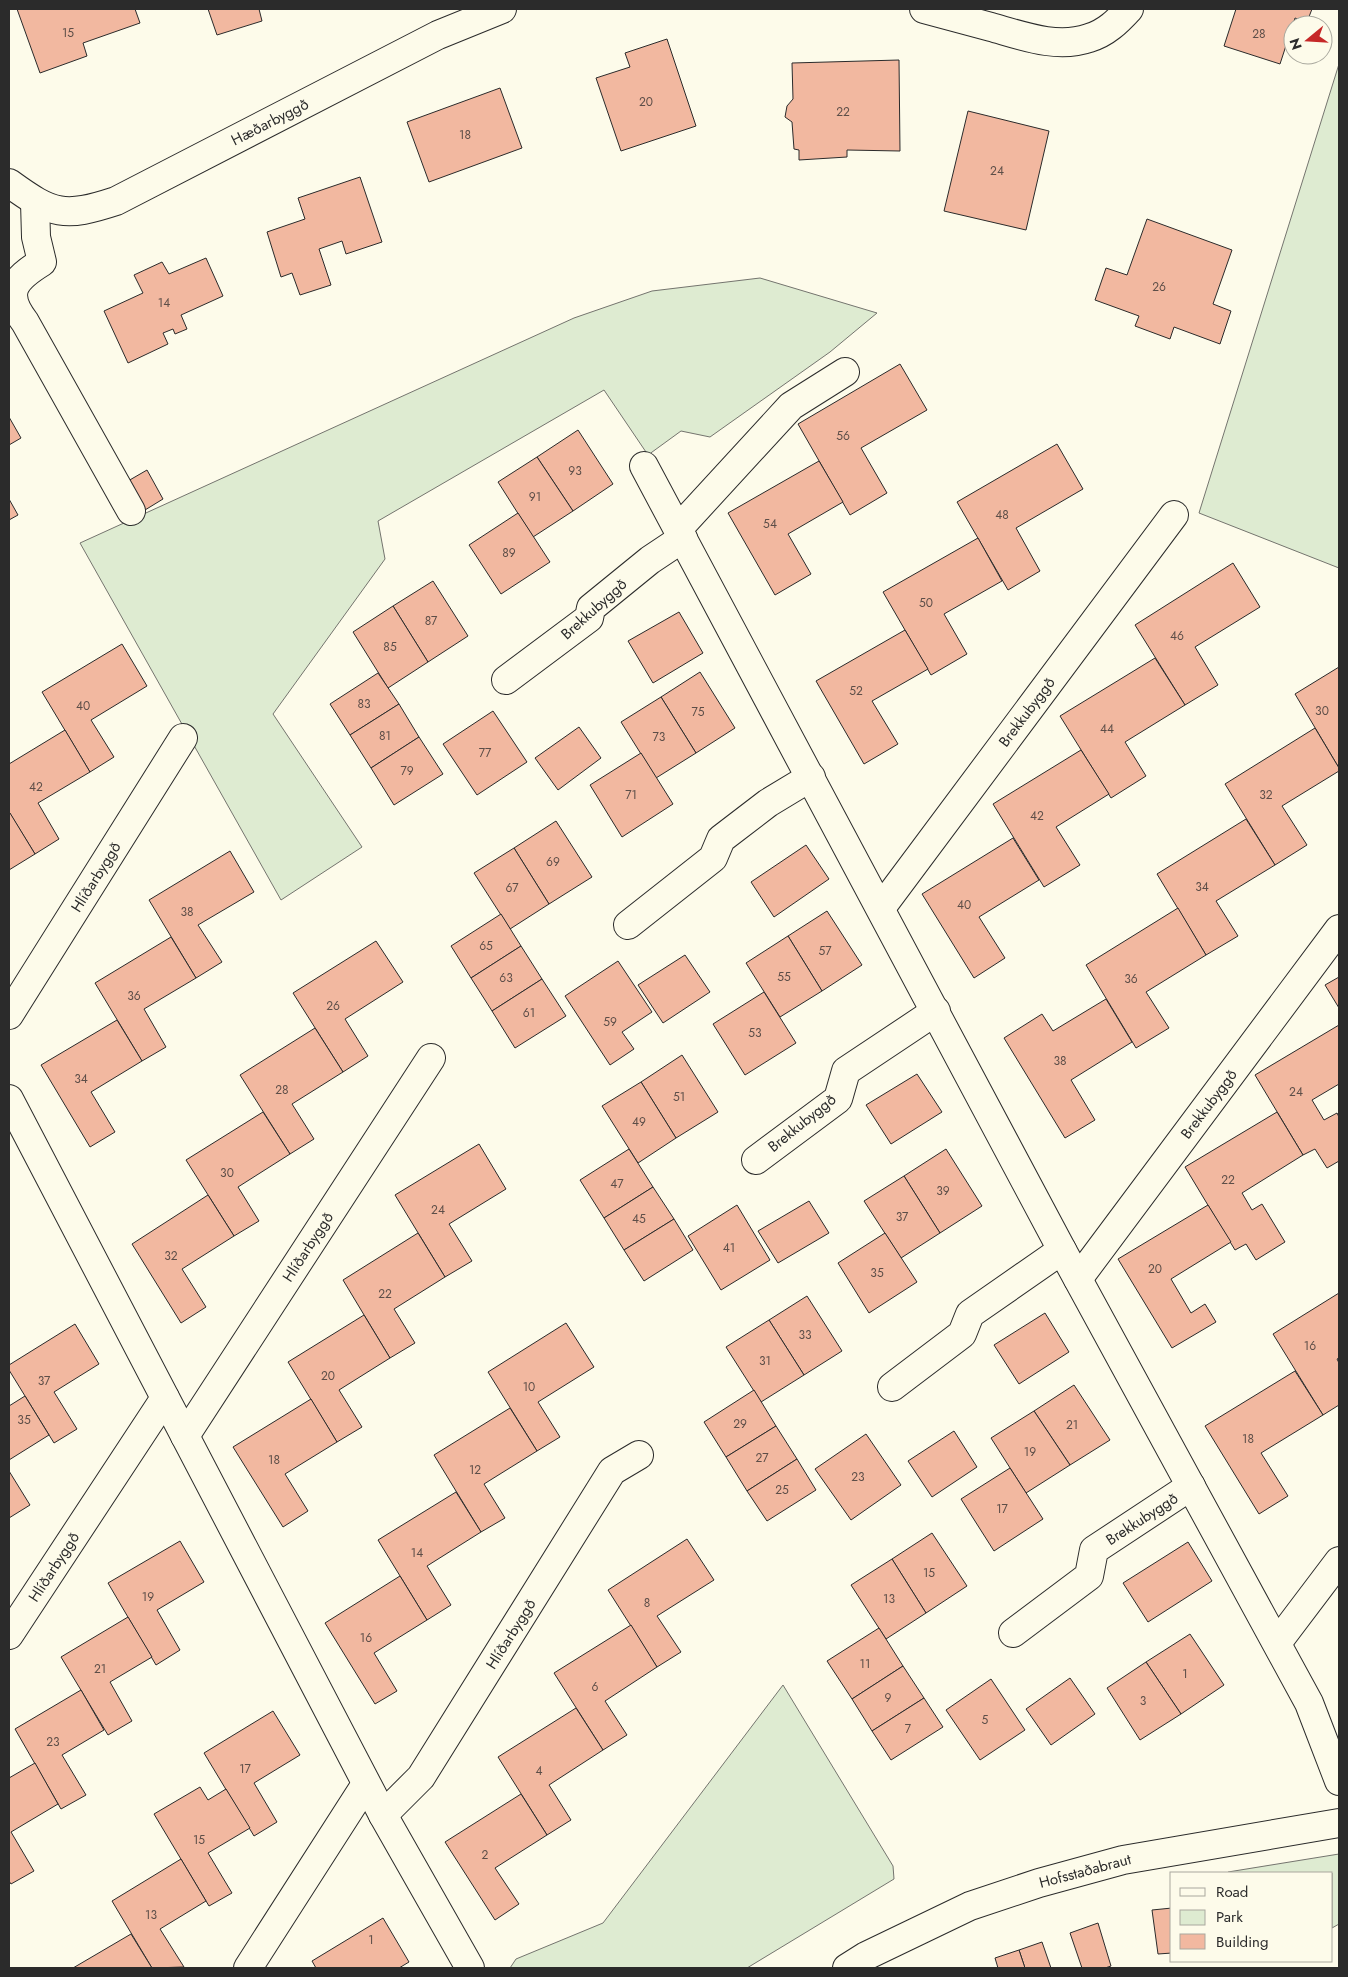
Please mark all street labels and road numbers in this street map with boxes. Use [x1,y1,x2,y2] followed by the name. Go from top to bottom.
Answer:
[227,93,313,151] street label: Hæðarbyggð
[556,573,632,645] street label: Brekkubyggð
[993,672,1061,752] street label: Brekkubyggð
[66,837,126,917] street label: Hlíðarbyggð
[1175,1064,1243,1144] street label: Brekkubyggð
[763,1089,841,1157] street label: Brekkubyggð
[277,1208,339,1286] street label: Hlíðarbyggð
[1101,1487,1183,1551] street label: Brekkubyggð
[23,1528,85,1606] street label: Hlíðarbyggð
[481,1594,541,1674] street label: Hlíðarbyggð
[1037,1848,1134,1894] street label: Hofsstaðabraut

